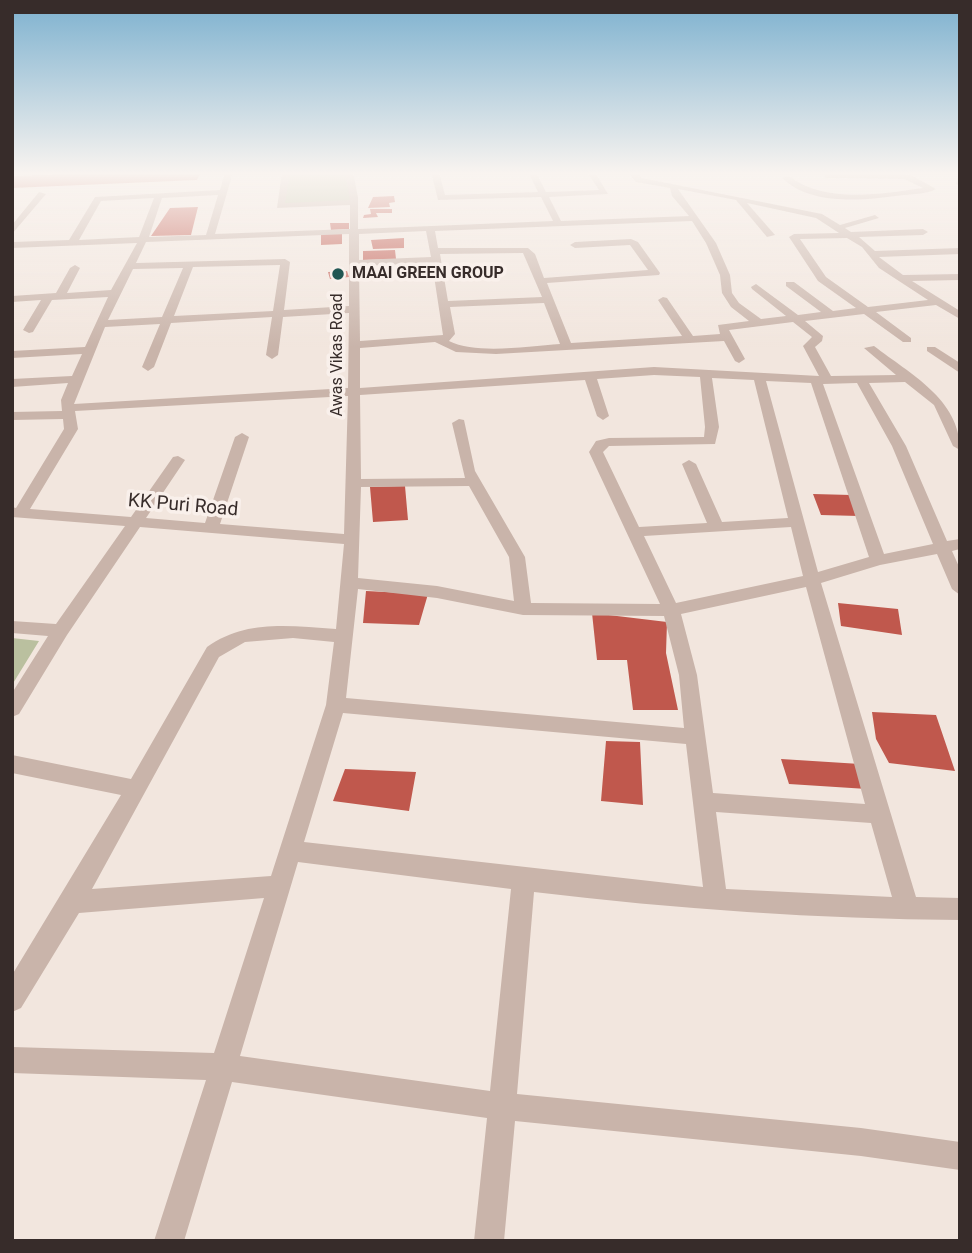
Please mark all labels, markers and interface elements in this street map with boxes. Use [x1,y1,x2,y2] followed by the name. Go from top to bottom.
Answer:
[352,264,504,284] place label: MAAI GREEN GROUP
[330,266,346,282] marker: MAAI GREEN GROUP
[328,294,348,416] street label: Awas Vikas Road
[127,490,239,522] street label: KK Puri Road

